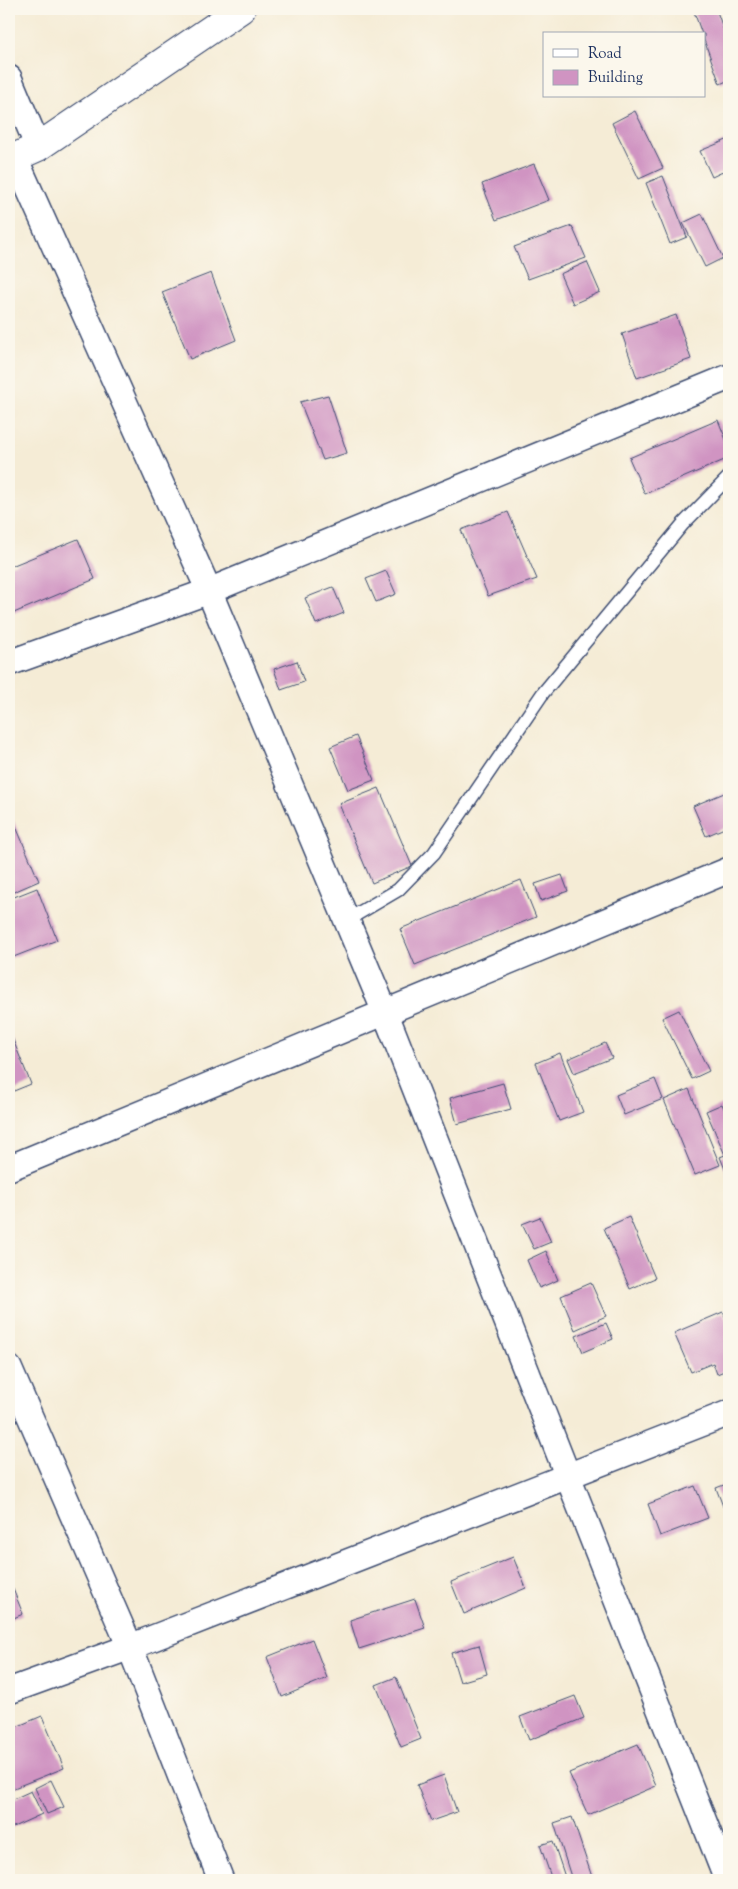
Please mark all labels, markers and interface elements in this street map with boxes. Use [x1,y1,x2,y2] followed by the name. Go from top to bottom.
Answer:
[543,32,706,98] legend
[588,44,622,65] text: Road
[588,68,643,89] text: Building

